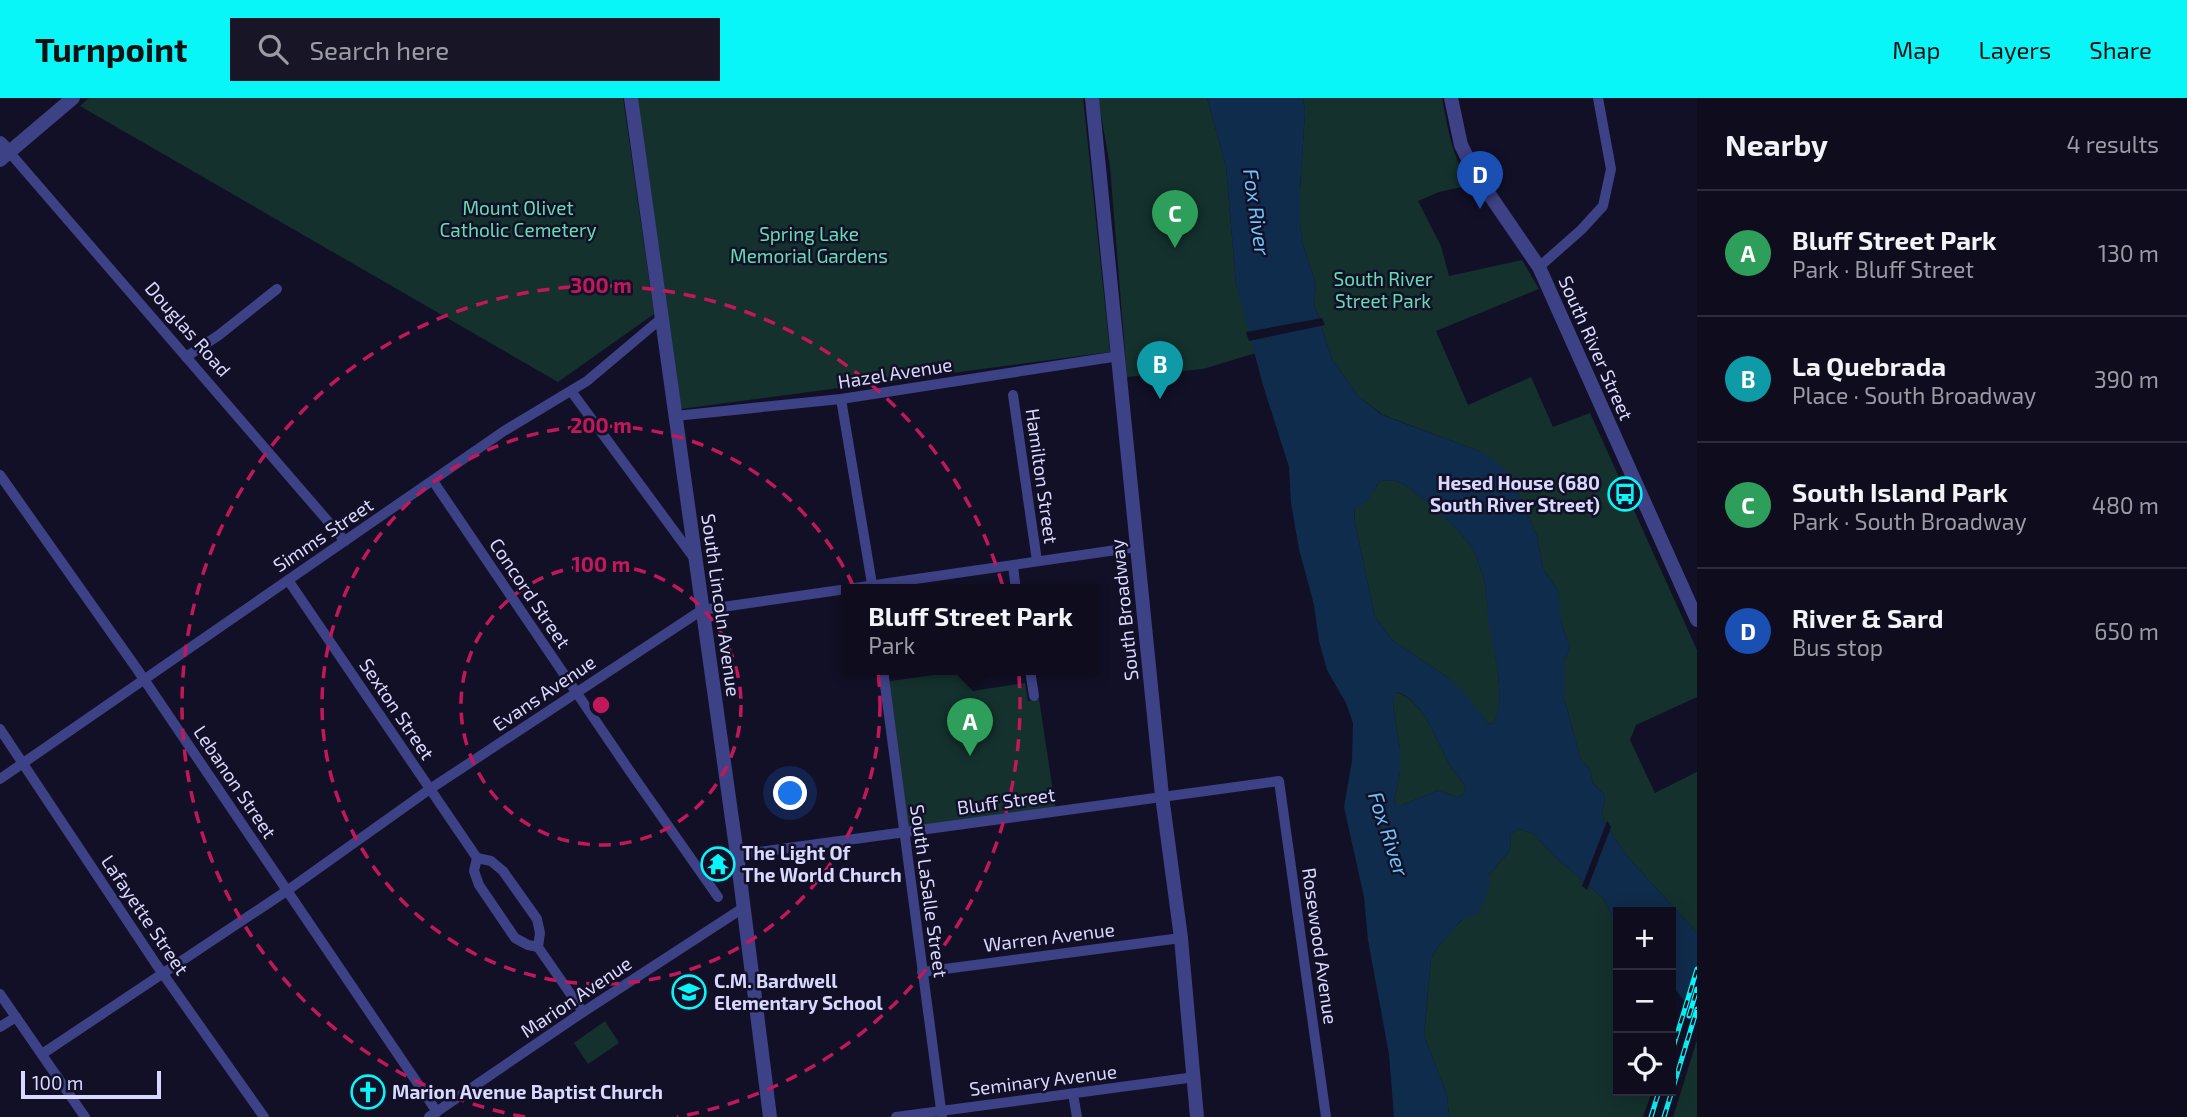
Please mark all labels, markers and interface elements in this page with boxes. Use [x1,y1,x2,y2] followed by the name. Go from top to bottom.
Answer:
[230,18,720,81] search box
[35,29,188,69] text: Turnpoint
[254,30,292,68] icon: search
[310,34,449,65] text: Search here
[1892,35,1940,64] text: Map
[1978,35,2051,64] text: Layers
[2089,35,2152,64] text: Share
[1725,126,1828,162] text: Nearby
[2067,130,2159,158] text: 4 results
[1457,151,1503,209] pin: D
[1239,167,1276,257] water label: Fox River
[1152,190,1198,248] pin: C
[439,196,597,241] park label: Mount Olivet Catholic Cemetery
[730,222,888,267] park label: Spring Lake Memorial Gardens
[1792,224,1997,255] text: Bluff Street Park
[1740,239,1756,267] text: A
[2098,239,2159,267] text: 130 m
[1792,255,1974,283] text: Park · Bluff Street
[1333,267,1433,312] park label: South River Street Park
[570,272,632,297] text: 300 m
[1554,272,1639,424] street label: South River Street
[141,276,236,381] street label: Douglas Road
[1137,341,1183,399] pin: B
[1792,350,1946,381] text: La Quebrada
[836,352,954,393] street label: Hazel Avenue
[1741,365,1755,393] text: B
[2094,365,2159,393] text: 390 m
[1792,381,2036,409] text: Place · South Broadway
[1022,407,1063,545] street label: Hamilton Street
[570,412,632,437] text: 200 m
[1430,471,1600,516] place label: Hesed House (680 South River Street)
[1606,475,1644,513] bus stop icon: Hesed House (680 South River Street)
[1792,476,2008,507] text: South Island Park
[1741,491,1755,519] text: C
[2092,491,2159,519] text: 480 m
[268,493,377,576] street label: Simms Street
[1792,507,2027,535] text: Park · South Broadway
[697,512,746,698] street label: South Lincoln Avenue
[485,533,576,652] street label: Concord Street
[1105,538,1142,682] street label: South Broadway
[572,551,630,576] text: 100 m
[841,584,1100,675] popup
[868,600,1073,631] text: Bluff Street Park
[1792,602,1943,633] text: River & Sard
[1740,617,1756,645] text: D
[2094,617,2159,645] text: 650 m
[868,631,915,659] text: Park
[1792,633,1883,661] text: Bus stop
[488,650,600,735] street label: Evans Avenue
[355,654,440,764] street label: Sexton Street
[589,693,613,717] centre of rings
[947,698,993,756] pin: A
[189,721,282,842] street label: Lebanon Street
[773,776,807,810] your location
[955,782,1056,819] street label: Bluff Street
[1364,788,1415,879] water label: Fox River
[906,803,953,979] street label: South LaSalle Street
[742,841,902,886] place label: The Light Of The World Church
[699,845,737,883] temple icon: The Light Of The World Church
[97,850,194,979] street label: Lafayette Street
[1298,866,1343,1026] street label: Rosewood Avenue
[1613,907,1676,1096] map controls
[1613,907,1676,970] button: +
[982,917,1116,956] street label: Warren Avenue
[516,951,636,1042] street label: Marion Avenue
[714,969,884,1015] place label: C.M. Bardwell Elementary School
[1613,970,1676,1033] button: −
[670,973,708,1011] school or university icon: C.M. Bardwell Elementary School
[1613,1033,1676,1096] button: locate
[968,1059,1118,1100] street label: Seminary Avenue
[21,1068,161,1100] scale bar
[32,1071,83,1094] text: 100 m
[349,1073,387,1111] church icon: Marion Avenue Baptist Church
[392,1080,663,1103] place label: Marion Avenue Baptist Church

